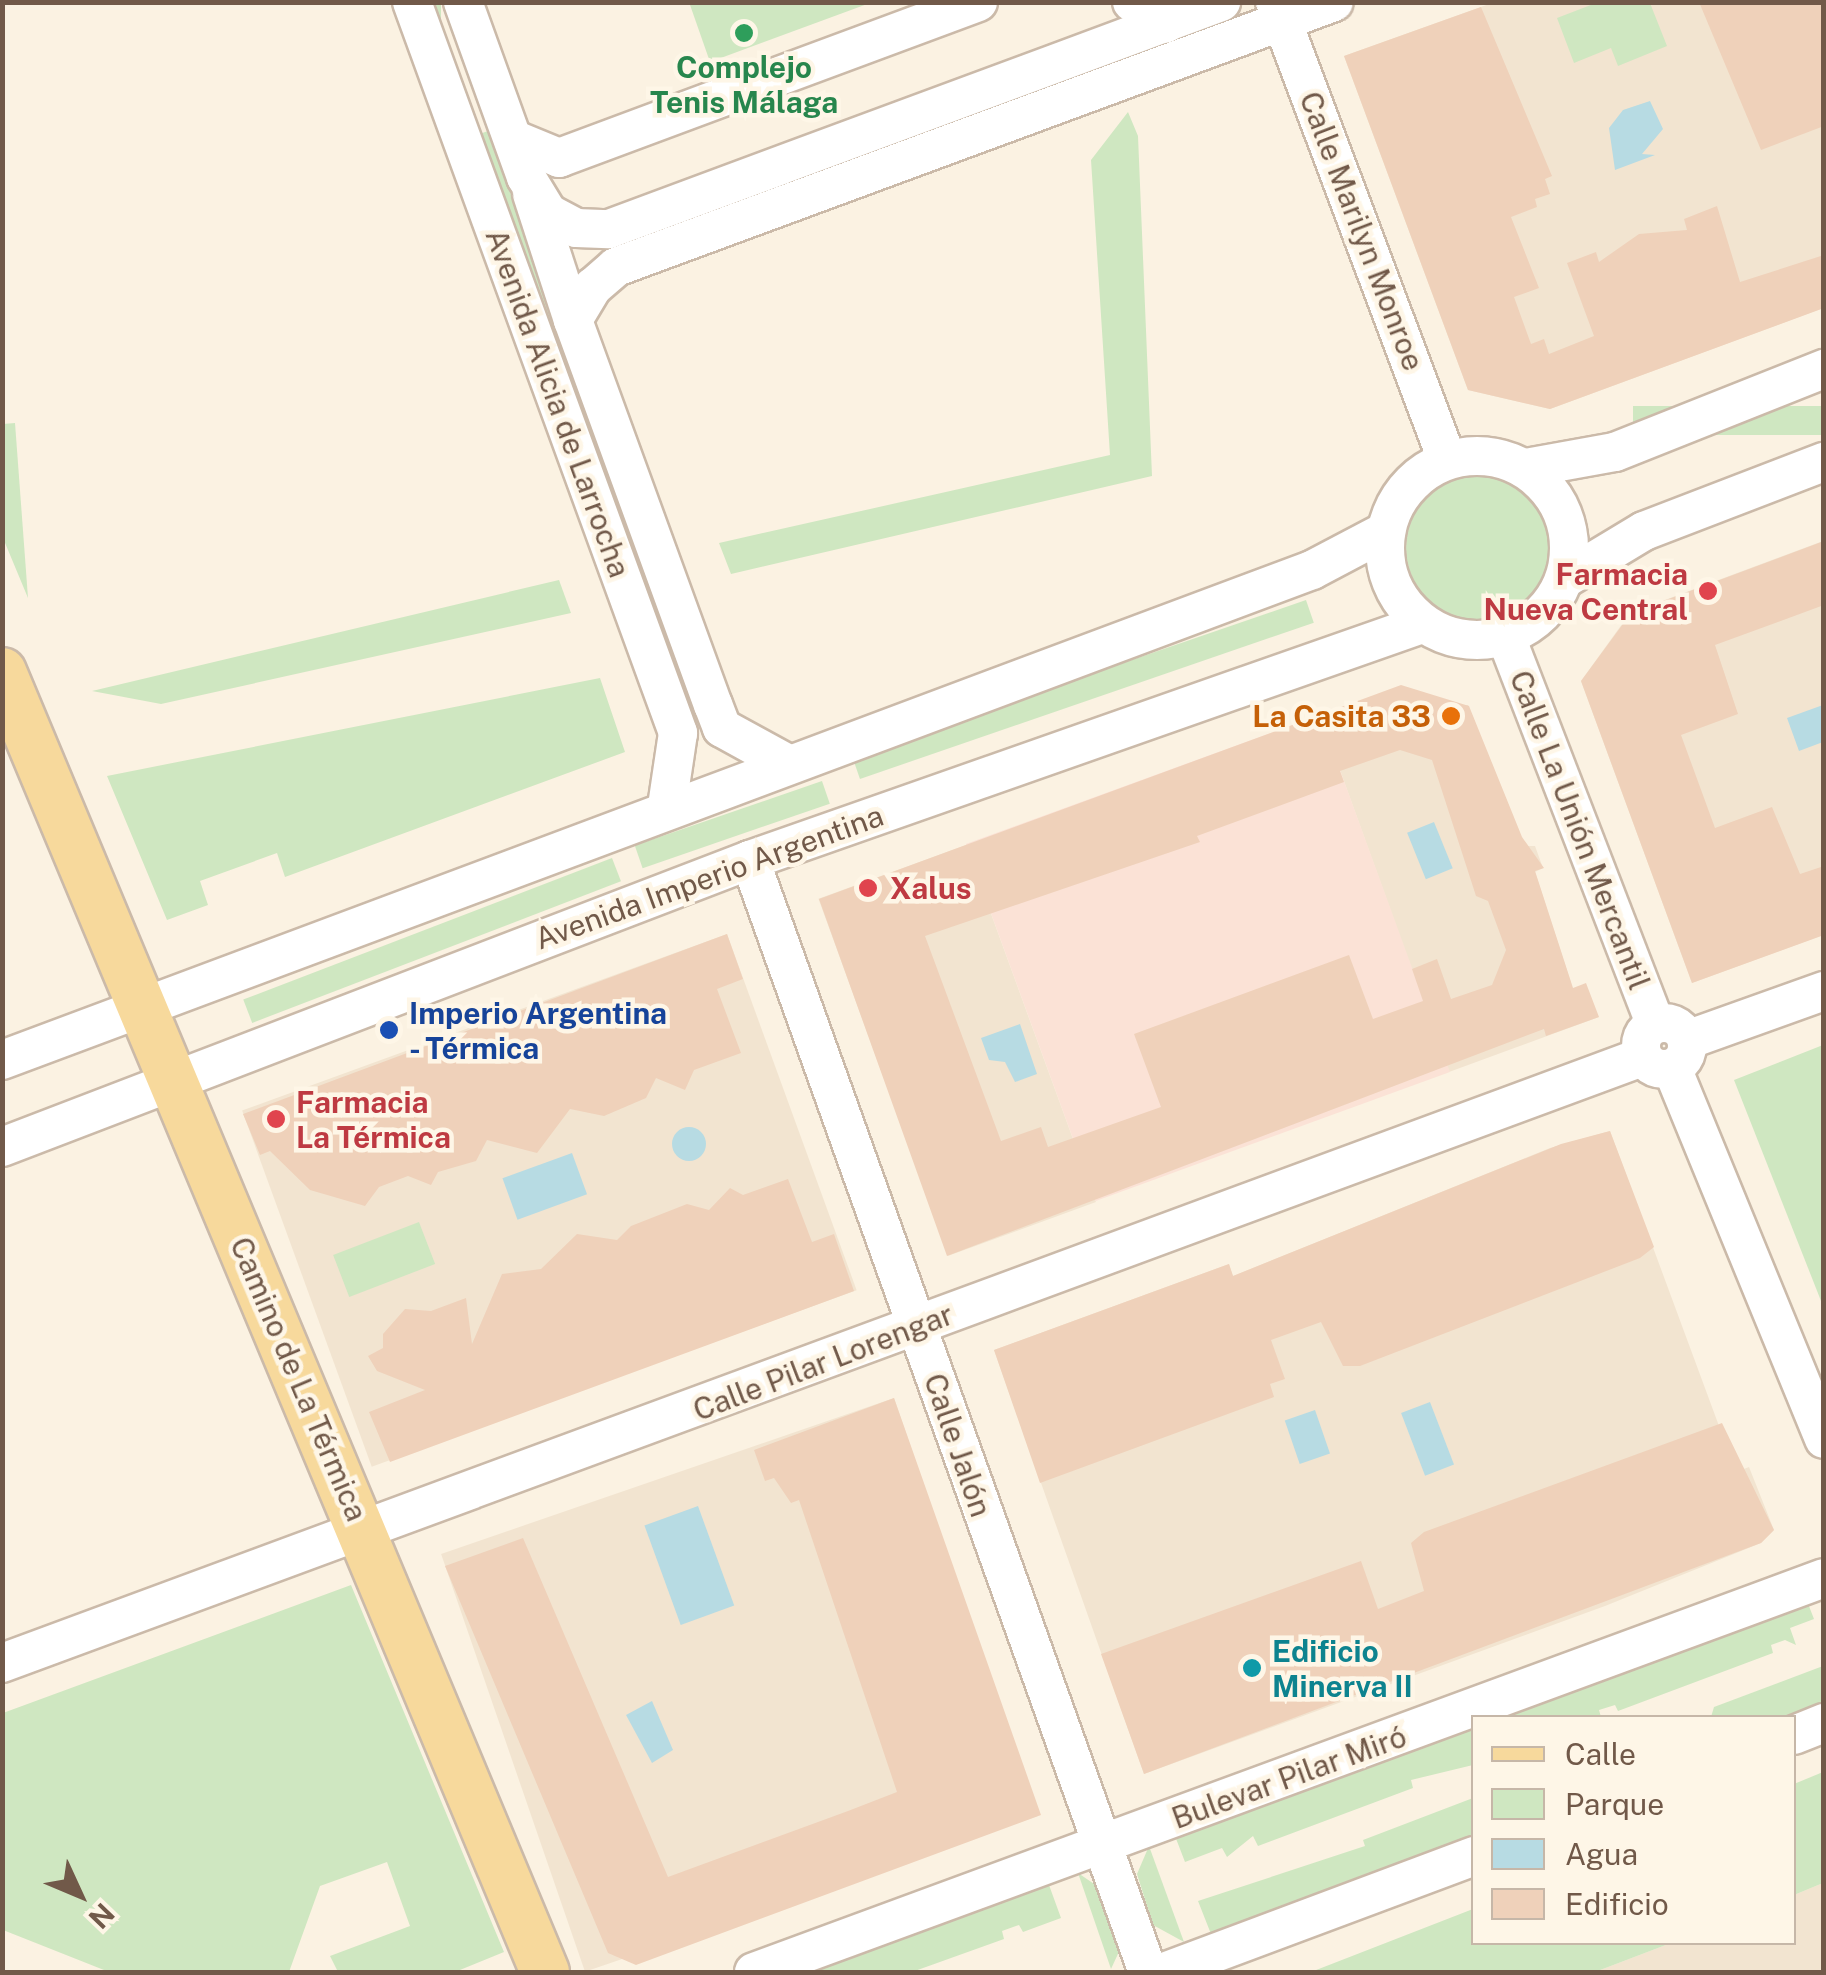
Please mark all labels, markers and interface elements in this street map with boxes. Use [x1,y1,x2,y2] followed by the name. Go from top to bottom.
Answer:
[733,22,755,44] marker: Complejo Tenis Málaga
[650,49,838,120] place label: Complejo Tenis Málaga
[1292,86,1432,376] street label: Calle Marilyn Monroe
[478,224,638,582] street label: Avenida Alicia de Larrocha
[1484,556,1688,626] place label: Farmacia Nueva Central
[1697,580,1719,602] marker: Farmacia Nueva Central
[1502,665,1658,995] street label: Calle La Unión Mercantil
[1252,698,1431,734] place label: La Casita 33
[1440,705,1462,727] marker: La Casita 33
[530,797,888,957] street label: Avenida Imperio Argentina
[890,870,972,906] place label: Xalus
[855,875,881,901] marker: Xalus
[409,995,667,1066] place label: Imperio Argentina - Térmica
[378,1019,400,1041] marker: Imperio Argentina - Térmica
[296,1084,451,1154] place label: Farmacia La Térmica
[265,1108,287,1130] marker: Farmacia La Térmica
[223,1231,375,1527] street label: Camino de La Térmica
[688,1296,958,1428] street label: Calle Pilar Lorengar
[917,1369,999,1521] street label: Calle Jalón
[1272,1633,1413,1704] place label: Edificio Minerva II
[1241,1657,1263,1679] marker: Edificio Minerva II
[1471,1715,1796,1945] legend
[1167,1718,1411,1836] street label: Bulevar Pilar Miró
[1565,1736,1636,1772] text: Calle
[1565,1786,1664,1822] text: Parque
[1565,1836,1638,1872] text: Agua
[30,1845,130,1945] north arrow
[1565,1886,1669,1922] text: Edificio
[82,1897,121,1936] text: N

